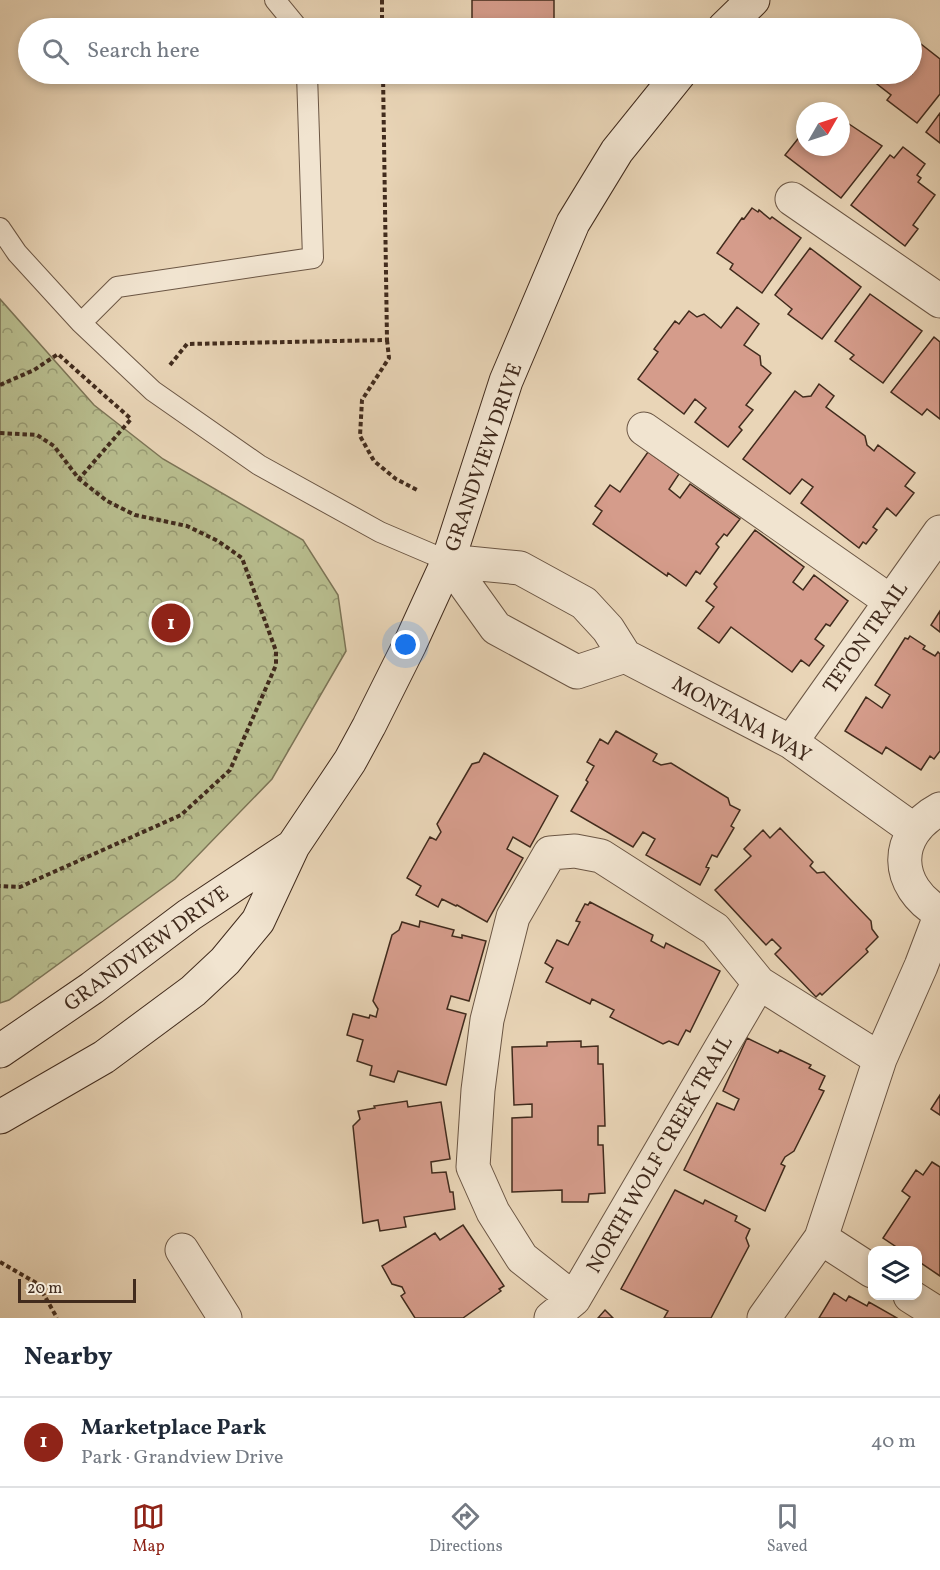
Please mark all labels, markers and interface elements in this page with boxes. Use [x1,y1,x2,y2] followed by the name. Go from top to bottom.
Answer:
[18,18,922,84] search box
[39,35,72,68] icon: search
[87,36,200,67] text: Search here
[796,102,850,156] north arrow
[439,359,530,556] street label: GRANDVIEW DRIVE
[817,576,916,700] street label: TETON TRAIL
[152,600,190,646] pin: 1
[391,630,420,659] your location
[667,670,816,771] street label: MONTANA WAY
[58,879,235,1019] street label: GRANDVIEW DRIVE
[580,1030,740,1279] street label: NORTH WOLF CREEK TRAIL
[868,1246,922,1300] map controls
[868,1246,922,1300] button: layers
[18,1276,136,1304] scale bar
[27,1278,62,1300] text: 20 m
[24,1339,113,1375] text: Nearby
[81,1413,266,1444] text: Marketplace Park
[39,1428,48,1456] text: 1
[871,1428,916,1456] text: 40 m
[81,1444,284,1472] text: Park · Grandview Drive
[132,1500,165,1558] tab: Map
[429,1500,503,1558] tab: Directions
[767,1500,808,1558] tab: Saved

